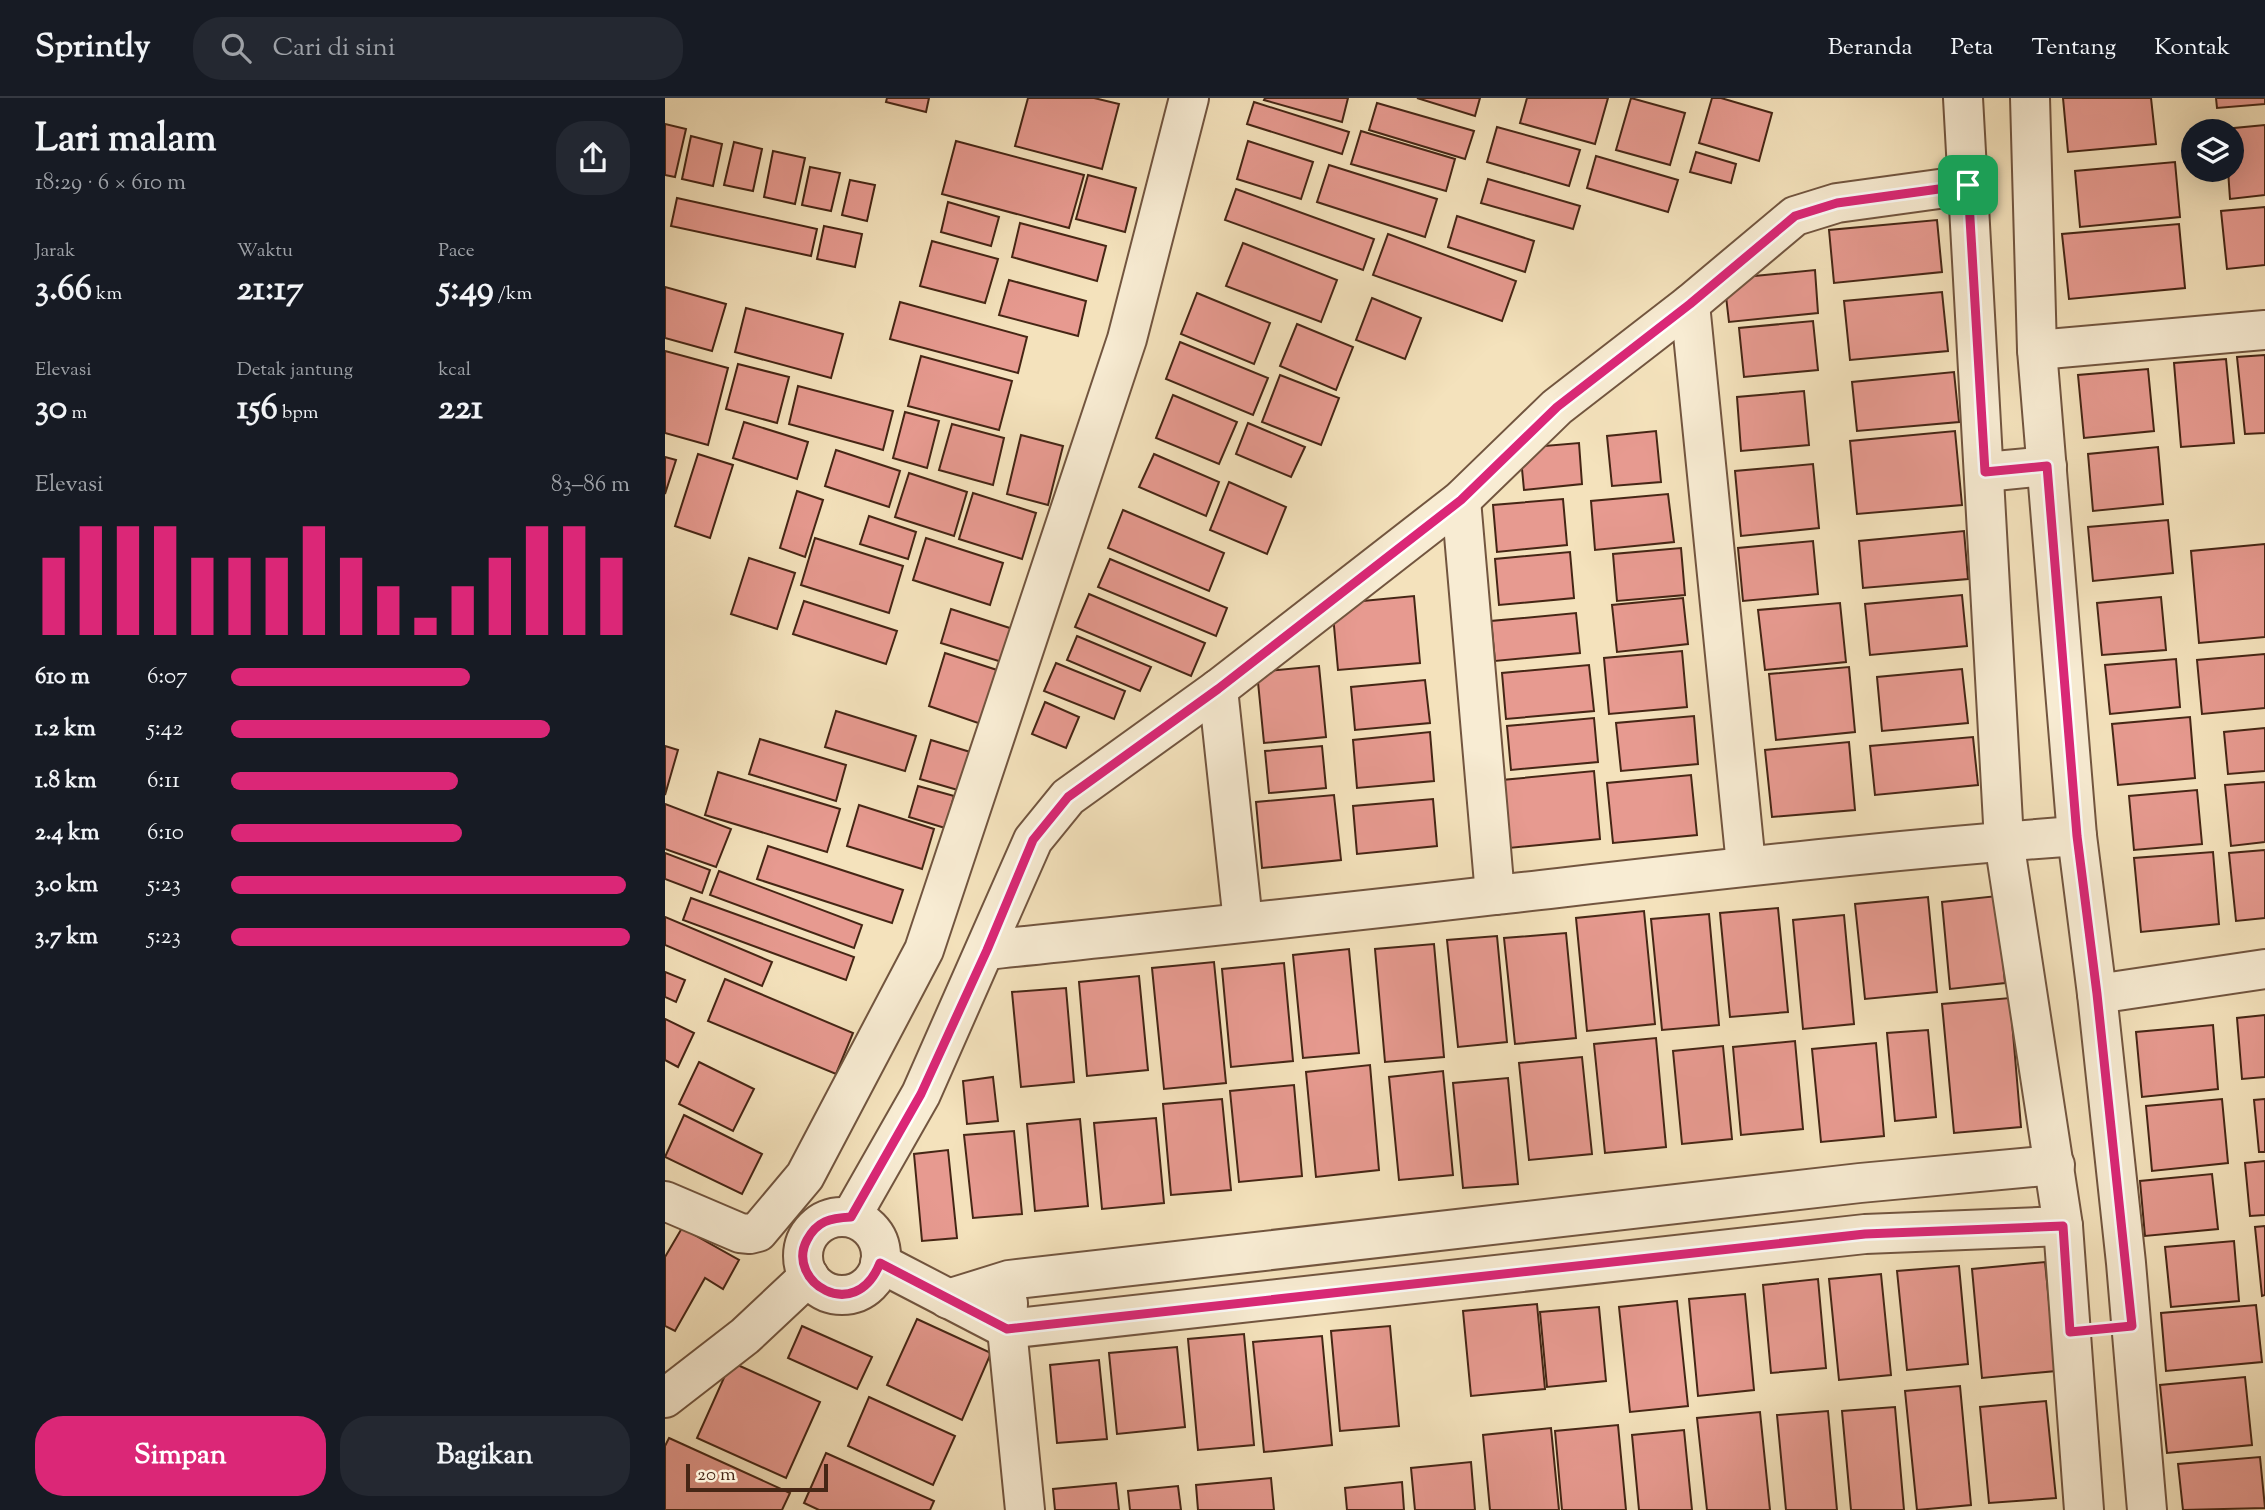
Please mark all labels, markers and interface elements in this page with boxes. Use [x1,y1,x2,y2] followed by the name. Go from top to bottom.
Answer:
[193,17,683,80] search box
[35,24,151,72] text: Sprintly
[217,29,255,67] icon: search
[273,30,395,67] text: Cari di sini
[1828,31,1913,65] text: Beranda
[1951,31,1993,65] text: Peta
[2031,31,2116,65] text: Tentang
[2154,31,2230,65] text: Kontak
[35,114,217,168] text: Lari malam
[2181,119,2244,182] map controls
[2181,119,2244,182] button: layers
[556,121,630,195] button: share
[1938,155,1998,215] pin
[1949,166,1987,204] icon: arrive
[35,167,186,200] text: 18:29 · 6 × 610 m
[35,238,75,265] text: Jarak
[237,238,293,265] text: Waktu
[438,238,475,265] text: Pace
[35,265,92,316] text: 3.66
[237,265,303,316] text: 21:17
[438,265,494,316] text: 5:49
[92,281,122,308] text: km
[494,281,532,308] text: /km
[35,357,92,384] text: Elevasi
[237,357,353,384] text: Detak jantung
[438,357,471,384] text: kcal
[35,384,67,435] text: 30
[237,384,278,435] text: 156
[438,384,483,435] text: 221
[67,400,87,427] text: m
[278,400,318,427] text: bpm
[35,469,104,502] text: Elevasi
[551,469,630,502] text: 83–86 m
[35,661,90,694] text: 610 m
[147,661,188,694] text: 6:07
[35,713,96,746] text: 1.2 km
[147,713,183,746] text: 5:42
[35,765,97,798] text: 1.8 km
[147,765,180,798] text: 6:11
[35,817,100,850] text: 2.4 km
[147,817,184,850] text: 6:10
[35,869,98,902] text: 3.0 km
[147,869,181,902] text: 5:23
[35,921,98,954] text: 3.7 km
[147,921,181,954] text: 5:23
[35,1416,326,1496] button: Simpan
[340,1416,630,1496] button: Bagikan
[686,1461,828,1493] scale bar
[697,1462,736,1489] text: 20 m

